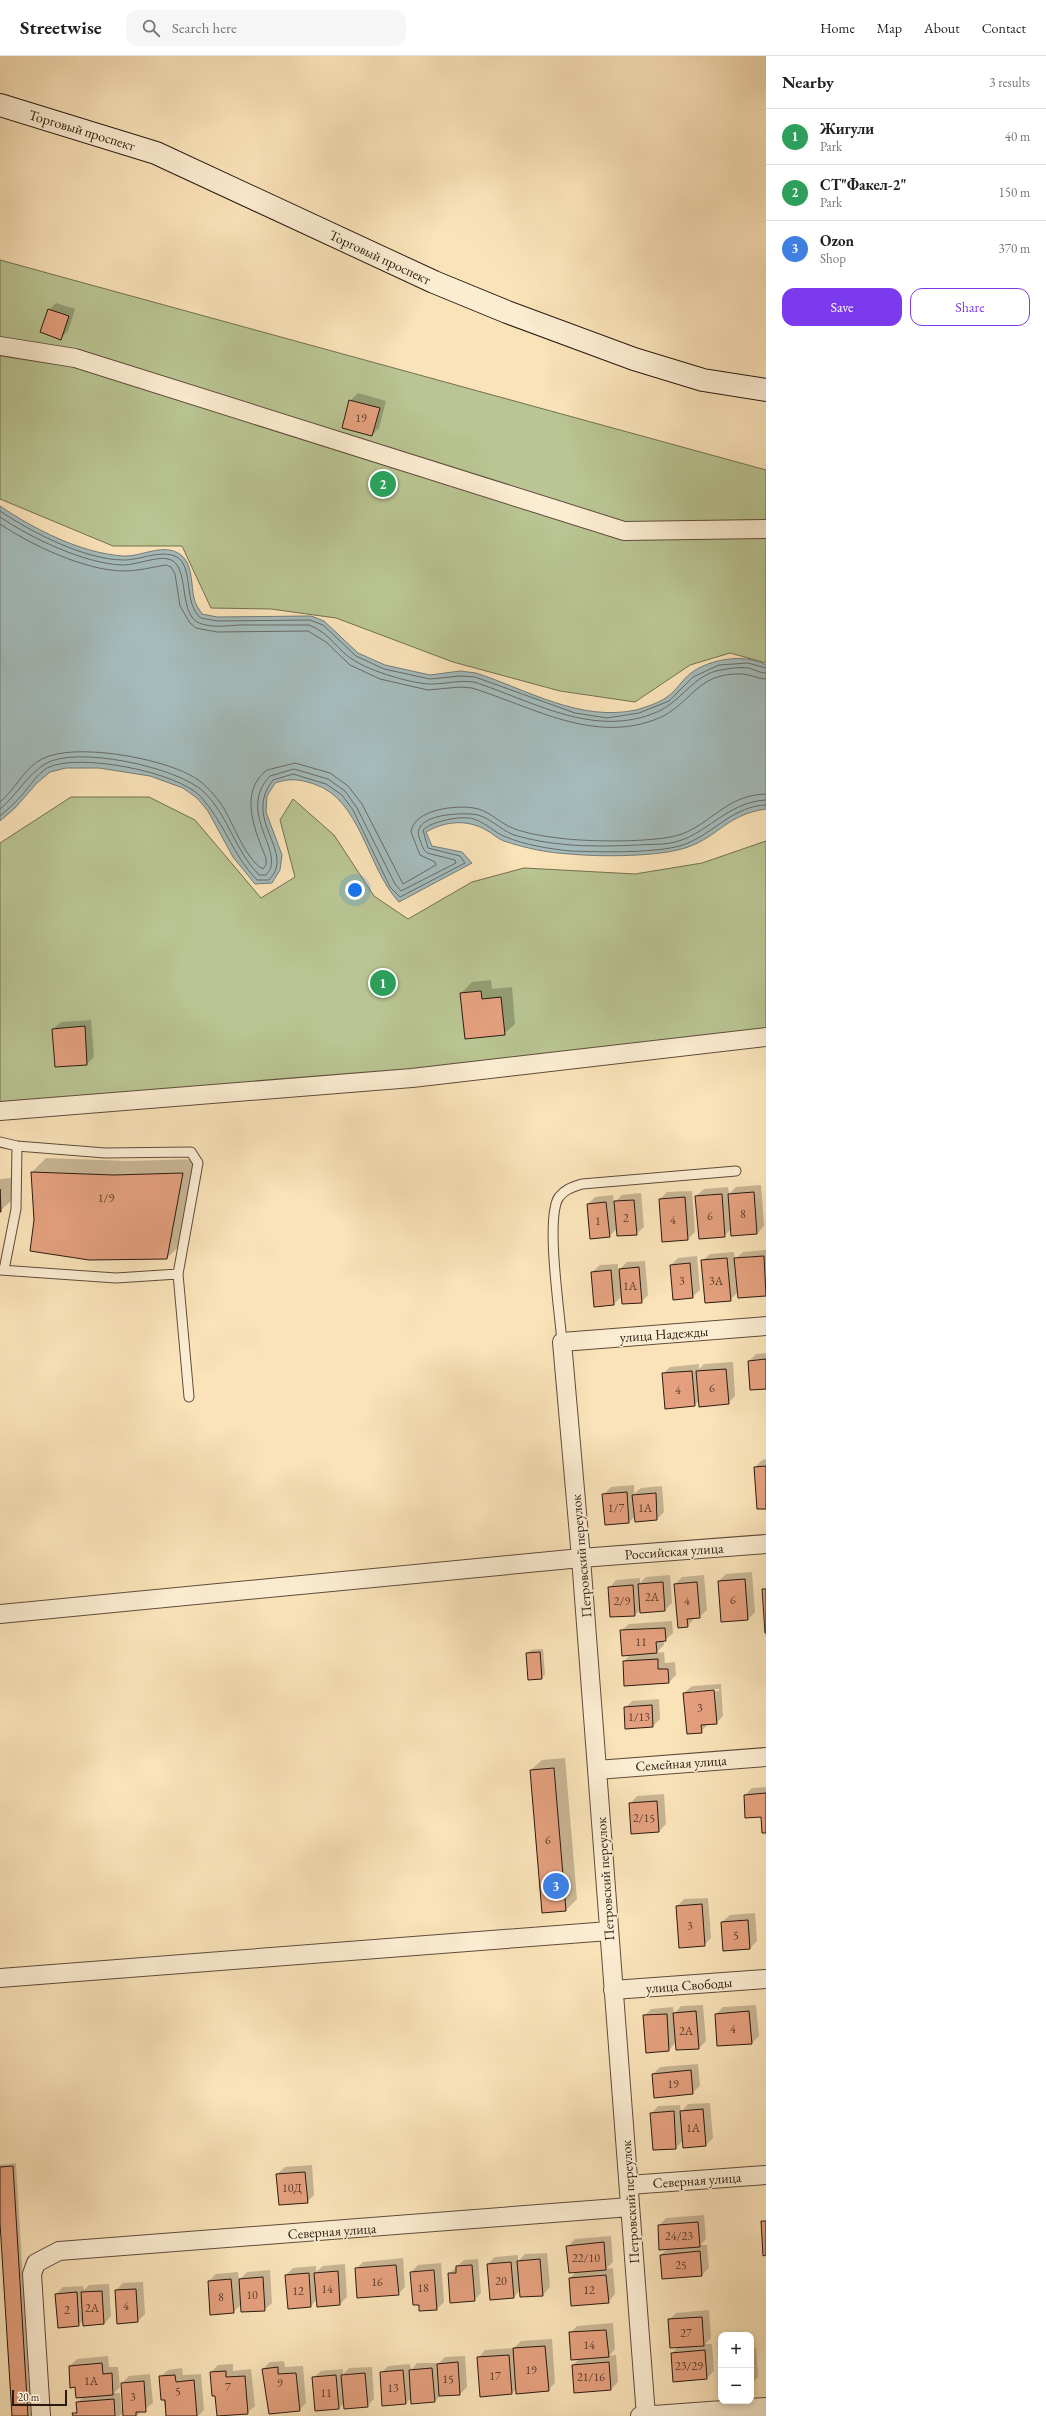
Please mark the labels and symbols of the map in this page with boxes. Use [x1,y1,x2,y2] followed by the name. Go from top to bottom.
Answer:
[27,105,138,155] street label: Торговый проспект
[326,226,434,289] street label: Торговый проспект
[355,410,367,426] house number: 19
[370,469,396,499] pin: 2
[345,880,365,900] your location
[370,968,396,998] pin: 1
[98,1190,114,1206] house number: 1/9
[740,1206,746,1222] house number: 8
[707,1208,713,1224] house number: 6
[623,1210,629,1226] house number: 2
[670,1212,676,1228] house number: 4
[595,1213,601,1229] house number: 1
[679,1273,685,1289] house number: 3
[709,1273,724,1289] house number: 3А
[623,1278,638,1294] house number: 1А
[619,1322,709,1346] street label: улица Надежды
[709,1380,715,1396] house number: 6
[675,1382,681,1398] house number: 4
[567,1493,595,1619] street label: Петровский переулок
[608,1500,624,1516] house number: 1/7
[638,1500,653,1516] house number: 1А
[624,1539,724,1563] street label: Российская улица
[645,1589,660,1605] house number: 2А
[730,1592,736,1608] house number: 6
[614,1593,630,1609] house number: 2/9
[684,1593,690,1609] house number: 4
[635,1634,647,1650] house number: 11
[697,1700,703,1716] house number: 3
[628,1709,650,1725] house number: 1/13
[635,1751,728,1775] street label: Семейная улица
[633,1810,655,1826] house number: 2/15
[592,1816,618,1942] street label: Петровский переулок
[545,1832,551,1848] house number: 6
[543,1871,569,1901] pin: 3
[687,1918,693,1934] house number: 3
[733,1927,739,1943] house number: 5
[645,1973,733,1997] street label: улица Свободы
[730,2021,736,2037] house number: 4
[679,2023,694,2039] house number: 2А
[667,2076,679,2092] house number: 19
[686,2120,701,2136] house number: 1А
[617,2139,643,2265] street label: Петровский переулок
[652,2168,742,2192] street label: Северная улица
[282,2180,302,2196] house number: 10Д
[287,2219,377,2243] street label: Северная улица
[665,2228,693,2244] house number: 24/23
[572,2250,600,2266] house number: 22/10
[675,2257,687,2273] house number: 25
[495,2273,507,2289] house number: 20
[371,2274,383,2290] house number: 16
[417,2280,429,2296] house number: 18
[321,2281,333,2297] house number: 14
[583,2282,595,2298] house number: 12
[292,2283,304,2299] house number: 12
[246,2287,258,2303] house number: 10
[218,2289,224,2305] house number: 8
[123,2298,129,2314] house number: 4
[85,2300,100,2316] house number: 2А
[64,2302,70,2318] house number: 2
[680,2325,692,2341] house number: 27
[583,2337,595,2353] house number: 14
[675,2358,703,2374] house number: 23/29
[525,2362,537,2378] house number: 19
[489,2368,501,2384] house number: 17
[577,2369,605,2385] house number: 21/16
[442,2371,454,2387] house number: 15
[84,2373,99,2389] house number: 1А
[277,2375,283,2391] house number: 9
[225,2379,231,2395] house number: 7
[387,2380,399,2396] house number: 13
[175,2383,181,2399] house number: 5
[320,2385,332,2401] house number: 11
[12,2388,67,2407] scale bar
[130,2389,136,2405] house number: 3

